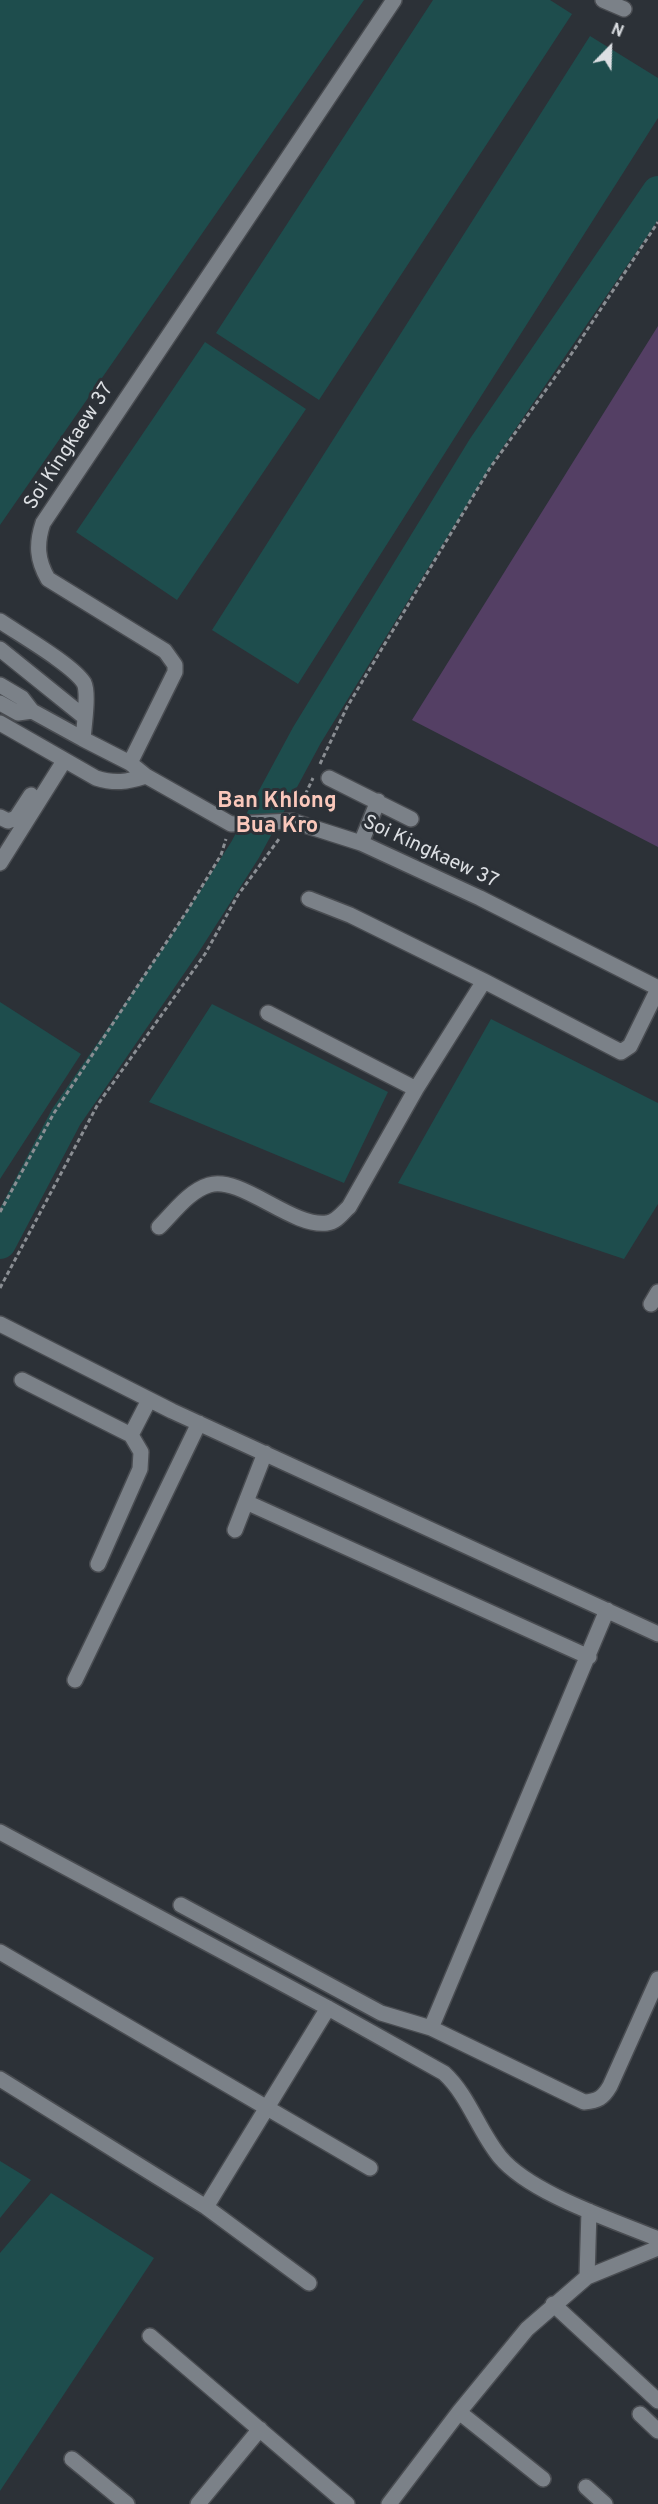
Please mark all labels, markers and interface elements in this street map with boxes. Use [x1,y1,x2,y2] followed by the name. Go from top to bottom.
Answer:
[580,18,640,78] north arrow
[608,20,626,43] text: N
[20,379,120,515] street label: Soi Kingkaew 37
[217,790,337,842] district label: Ban Khlong Bua Kro
[359,811,501,895] street label: Soi Kingkaew 37

